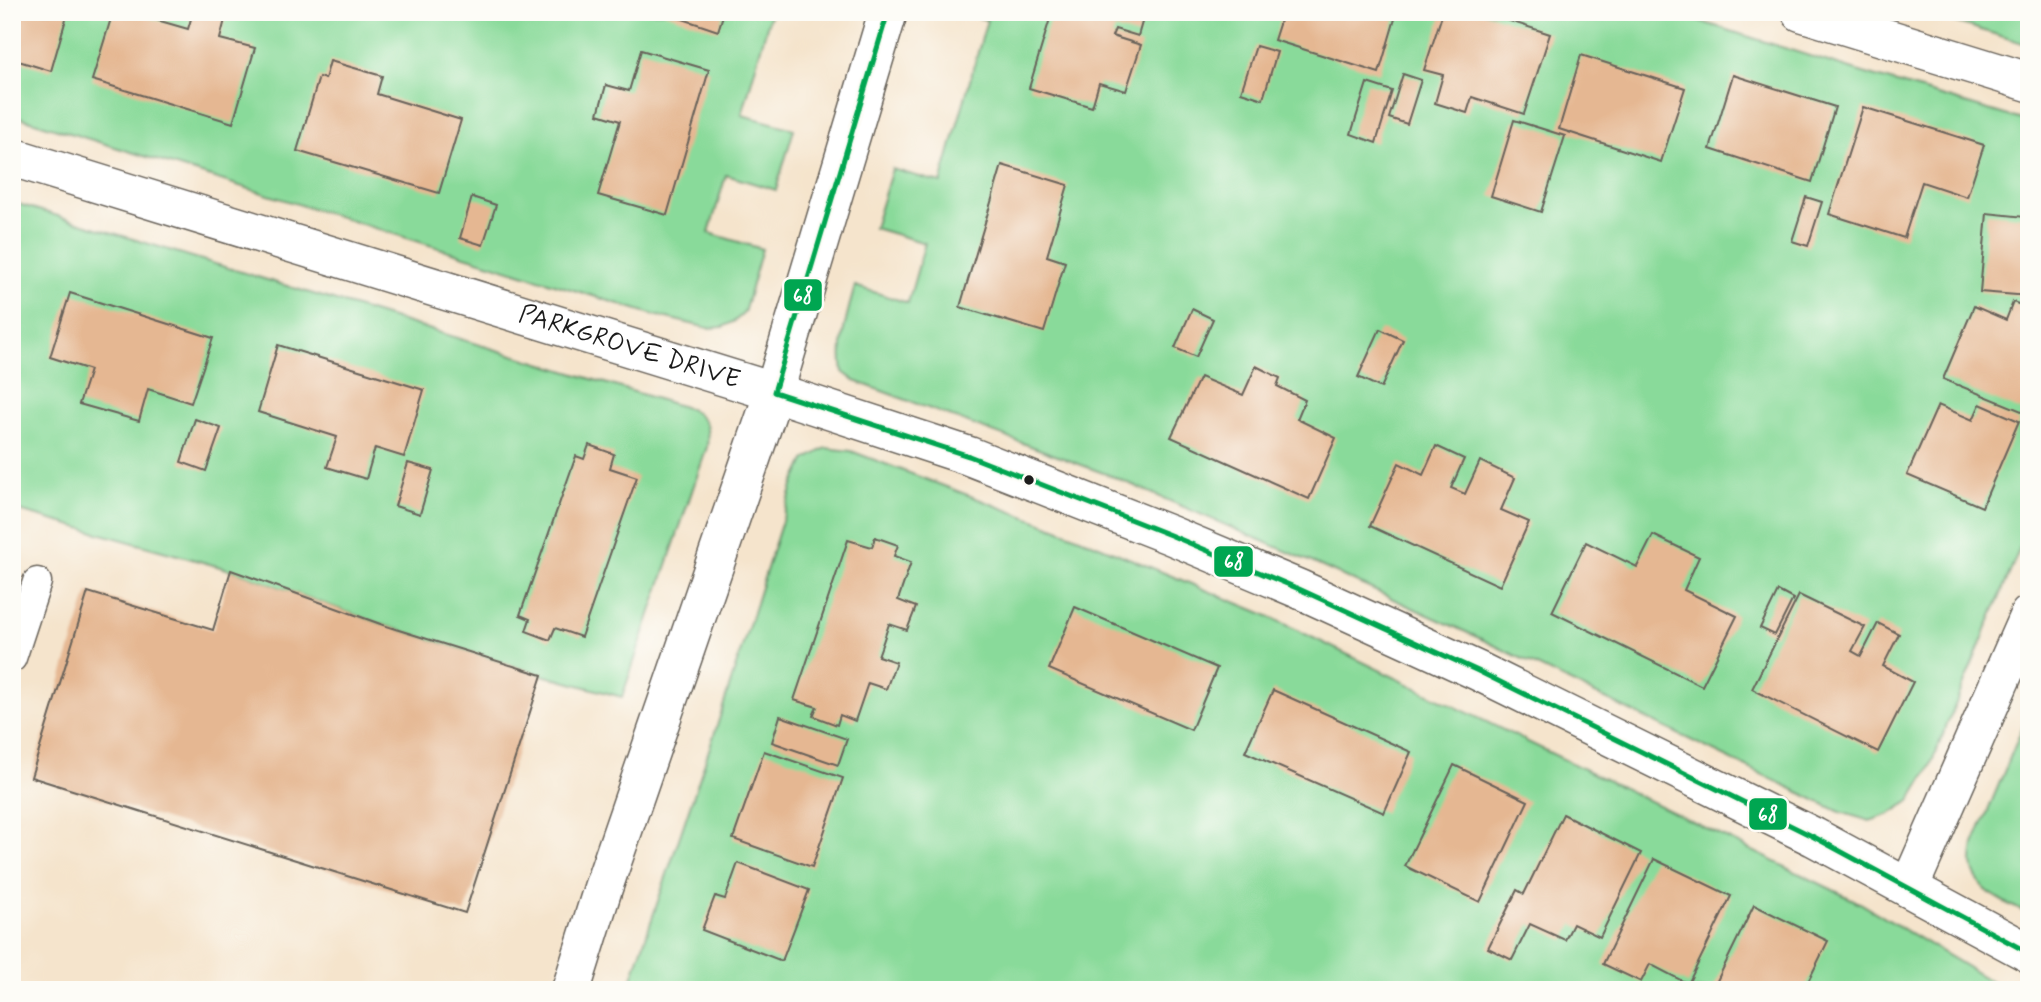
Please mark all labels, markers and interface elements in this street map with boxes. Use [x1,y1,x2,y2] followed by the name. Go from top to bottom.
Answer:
[783,278,823,312] line badge: 68
[793,284,813,309] text: 68
[515,297,744,397] street label: PARKGROVE DRIVE
[1022,473,1036,487] unlabelled marker
[1213,545,1254,578] line badge: 68
[1224,550,1244,575] text: 68
[1748,797,1788,831] line badge: 68
[1758,803,1778,828] text: 68

